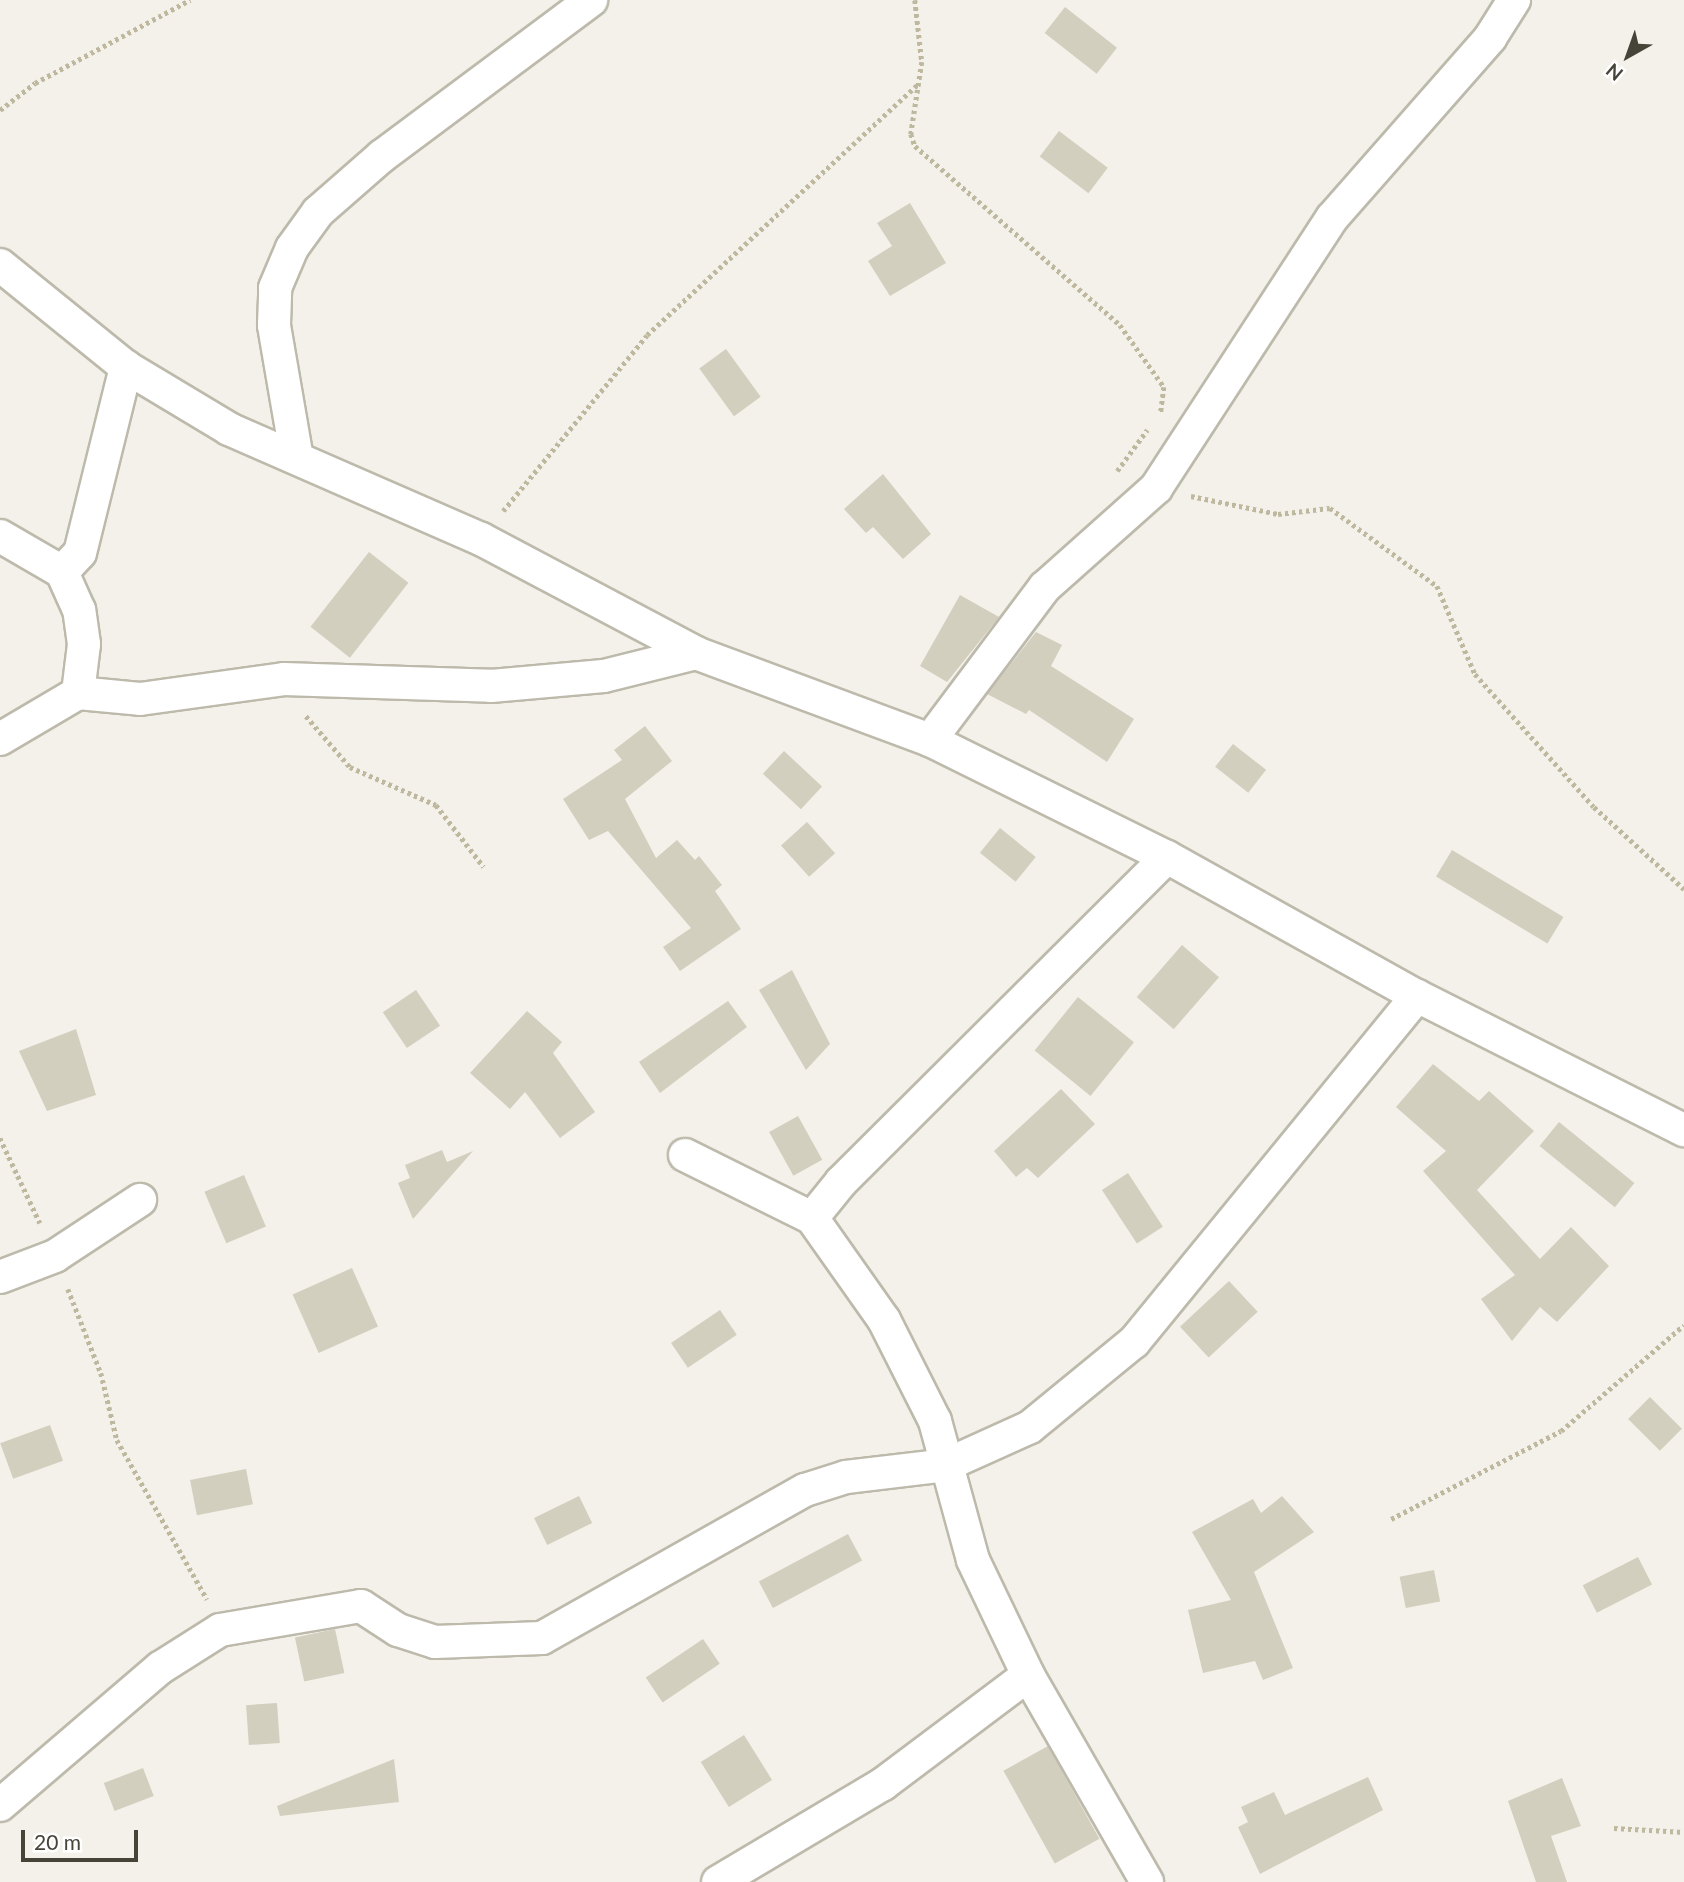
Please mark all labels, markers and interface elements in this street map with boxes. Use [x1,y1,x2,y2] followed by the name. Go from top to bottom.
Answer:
[1593,21,1663,91] north arrow
[1601,59,1627,86] text: N
[24,1815,142,1859] scale bar
[34,1829,81,1854] text: 20 m

